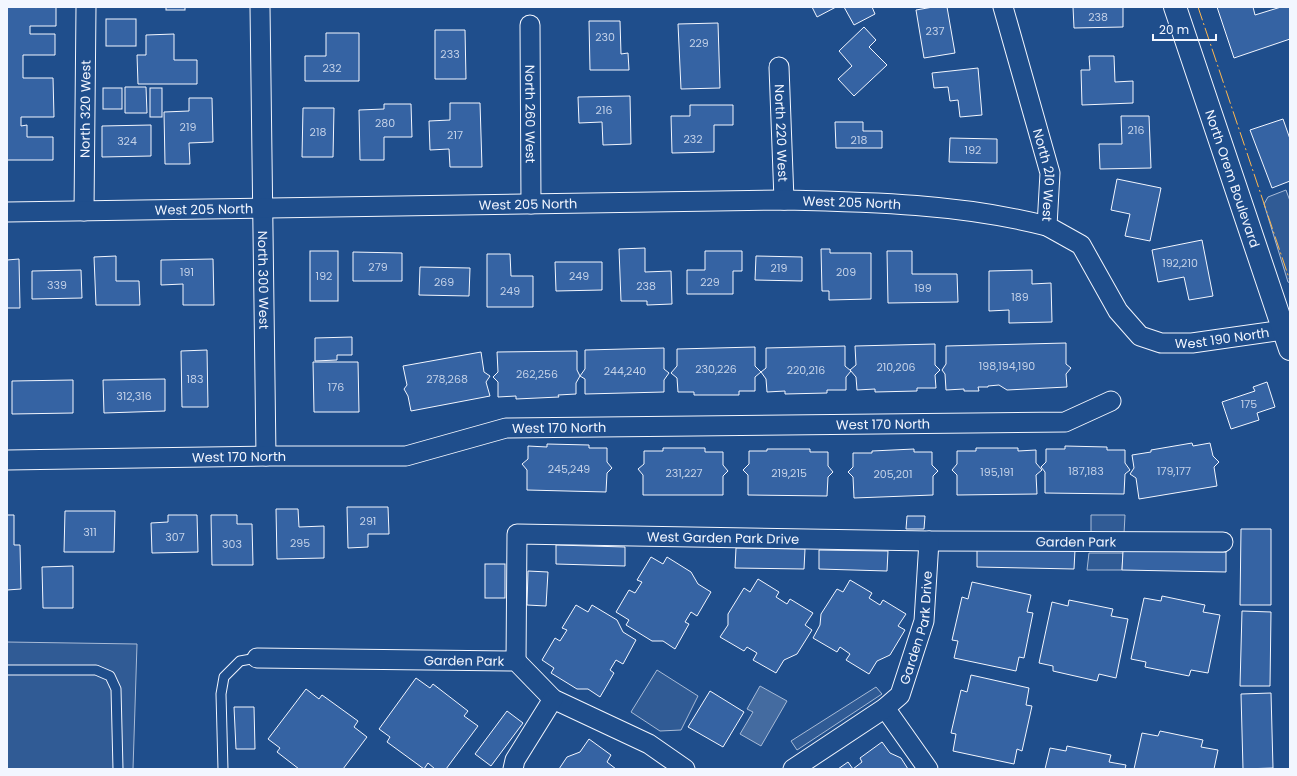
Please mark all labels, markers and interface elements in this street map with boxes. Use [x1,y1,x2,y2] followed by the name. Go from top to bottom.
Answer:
[1088,9,1108,25] house number: 238
[1153,16,1216,42] scale bar
[1159,21,1189,38] text: 20 m
[926,23,944,39] house number: 237
[595,29,615,45] house number: 230
[689,35,709,51] house number: 229
[440,46,460,62] house number: 233
[75,60,95,158] street label: North 320 West
[322,60,342,76] house number: 232
[521,65,540,164] street label: North 260 West
[770,84,793,182] street label: North 220 West
[596,102,612,118] house number: 216
[1201,107,1265,250] street label: North Orem Boulevard
[375,115,395,131] house number: 280
[180,119,196,135] house number: 219
[1128,122,1144,138] house number: 216
[310,124,326,140] house number: 218
[1028,126,1059,222] street label: North 210 West
[447,127,463,143] house number: 217
[683,131,703,147] house number: 232
[851,132,867,148] house number: 218
[117,133,137,149] house number: 324
[965,142,981,158] house number: 192
[802,191,902,214] street label: West 205 North
[479,194,577,214] street label: West 205 North
[155,199,253,219] street label: West 205 North
[253,231,274,330] street label: North 300 West
[1162,255,1198,271] house number: 192,210
[368,259,388,275] house number: 279
[771,260,787,276] house number: 219
[180,264,194,280] house number: 191
[836,264,856,280] house number: 209
[316,268,332,284] house number: 192
[569,268,589,284] house number: 249
[434,274,454,290] house number: 269
[700,274,720,290] house number: 229
[47,277,67,293] house number: 339
[636,278,656,294] house number: 238
[914,280,932,296] house number: 199
[500,283,520,299] house number: 249
[1011,289,1029,305] house number: 189
[1175,323,1271,353] street label: West 190 North
[979,358,1035,374] house number: 198,194,190
[876,359,916,375] house number: 210,206
[695,361,737,377] house number: 230,226
[787,362,825,378] house number: 220,216
[604,363,646,379] house number: 244,240
[516,366,558,382] house number: 262,256
[187,371,203,387] house number: 183
[426,371,468,387] house number: 278,268
[328,379,344,395] house number: 176
[116,388,152,404] house number: 312,316
[1241,396,1257,412] house number: 175
[836,414,930,434] street label: West 170 North
[512,417,606,437] street label: West 170 North
[192,446,286,467] street label: West 170 North
[548,461,590,477] house number: 245,249
[1068,463,1104,479] house number: 187,183
[1157,463,1191,479] house number: 179,177
[980,464,1014,480] house number: 195,191
[665,465,703,481] house number: 231,227
[771,465,807,481] house number: 219,215
[873,466,913,482] house number: 205,201
[360,513,376,529] house number: 291
[83,524,97,540] house number: 311
[647,527,799,548] street label: West Garden Park Drive
[165,529,185,545] house number: 307
[1036,532,1116,551] street label: Garden Park
[290,535,310,551] house number: 295
[222,536,242,552] house number: 303
[895,570,937,687] street label: Garden Park Drive
[424,650,505,670] street label: Garden Park

